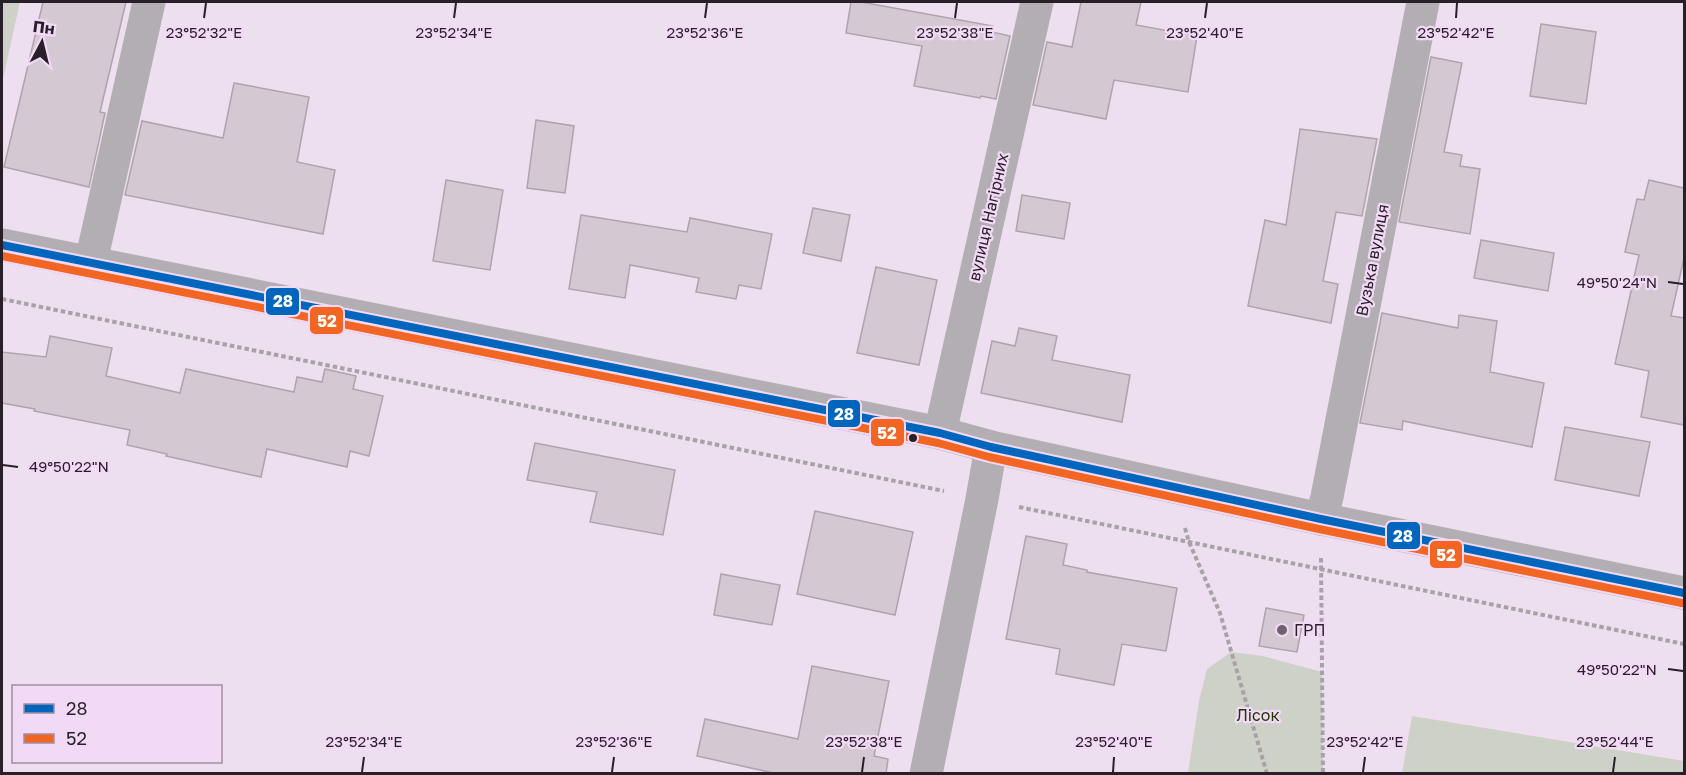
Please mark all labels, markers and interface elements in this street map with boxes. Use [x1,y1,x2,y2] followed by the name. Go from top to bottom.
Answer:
[12,12,72,72] north arrow
[32,16,56,38] text: Пн
[166,23,242,41] text: 23°52'32"E
[416,23,492,41] text: 23°52'34"E
[667,23,743,41] text: 23°52'36"E
[917,23,993,41] text: 23°52'38"E
[1166,23,1244,41] text: 23°52'40"E
[1418,23,1494,41] text: 23°52'42"E
[964,151,1012,283] street label: вулиця Нагірних
[1351,202,1393,318] street label: Вузька вулиця
[1577,273,1657,291] text: 49°50'24"N
[265,287,300,316] line badge: 28
[273,291,293,311] text: 28
[309,306,344,335] line badge: 52
[317,311,337,331] text: 52
[827,399,861,428] line badge: 28
[834,404,854,424] text: 28
[870,418,905,447] line badge: 52
[877,423,897,443] text: 52
[907,432,919,444] unlabelled marker
[29,457,109,475] text: 49°50'22"N
[1386,521,1421,550] line badge: 28
[1393,526,1413,546] text: 28
[1429,540,1463,569] line badge: 52
[1436,545,1456,565] text: 52
[1294,620,1325,640] place label: ГРП
[1275,623,1289,637] marker: ГРП
[1577,660,1657,678] text: 49°50'22"N
[12,685,222,763] legend
[66,697,87,719] text: 28
[1236,705,1280,725] park label: Лісок
[66,727,87,749] text: 52
[326,732,402,750] text: 23°52'34"E
[576,732,652,750] text: 23°52'36"E
[826,732,902,750] text: 23°52'38"E
[1075,732,1153,750] text: 23°52'40"E
[1327,732,1403,750] text: 23°52'42"E
[1576,732,1654,750] text: 23°52'44"E

